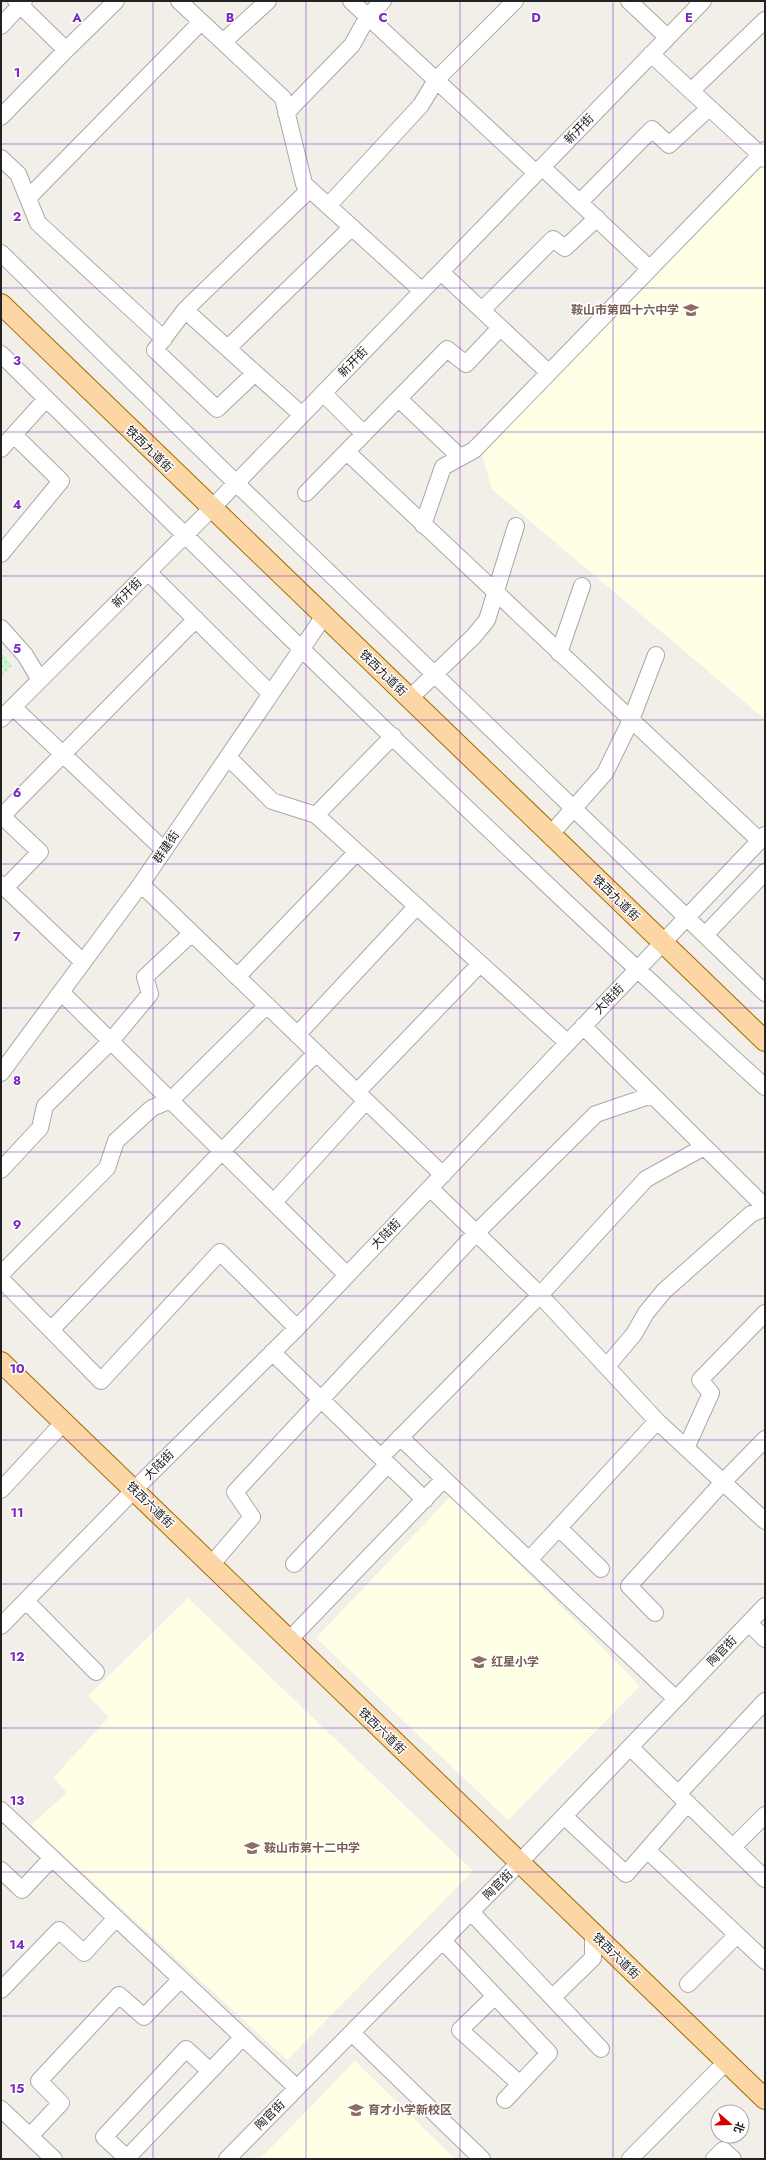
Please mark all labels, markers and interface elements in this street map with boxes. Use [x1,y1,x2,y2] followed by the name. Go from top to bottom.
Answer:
[71,8,82,27] text: A
[226,8,235,27] text: B
[378,8,388,27] text: C
[531,8,541,27] text: D
[685,8,693,27] text: E
[14,63,20,82] text: 1
[560,110,598,148] street label: 新开街
[13,207,21,226] text: 2
[571,301,679,319] place label: 鞍山市第四十六中学
[682,301,700,319] school or university icon: 鞍山市第四十六中学
[334,343,372,381] street label: 新开街
[13,351,21,370] text: 3
[121,422,177,476] street label: 铁西九道街
[12,495,22,514] text: 4
[108,574,146,612] street label: 新开街
[13,639,21,658] text: 5
[355,646,411,700] street label: 铁西九道街
[13,783,22,802] text: 6
[148,827,184,867] street label: 群建街
[588,871,644,925] street label: 铁西九道街
[13,927,21,946] text: 7
[590,980,628,1018] street label: 大陆街
[13,1071,21,1090] text: 8
[13,1215,22,1234] text: 9
[367,1215,405,1253] street label: 大陆街
[9,1359,25,1378] text: 10
[140,1446,178,1484] street label: 大陆街
[122,1478,178,1532] street label: 铁西六道街
[10,1503,24,1522] text: 11
[703,1632,741,1670] street label: 陶官街
[9,1647,25,1666] text: 12
[470,1653,488,1671] school or university icon: 红星小学
[491,1653,539,1671] place label: 红星小学
[354,1704,410,1758] street label: 铁西六道街
[10,1791,24,1810] text: 13
[243,1839,261,1857] school or university icon: 鞍山市第十二中学
[264,1839,360,1857] place label: 鞍山市第十二中学
[479,1866,517,1904] street label: 陶官街
[588,1929,644,1983] street label: 铁西六道街
[9,1935,25,1954] text: 14
[9,2079,25,2098] text: 15
[251,2096,289,2134] street label: 陶官街
[347,2101,365,2119] school or university icon: 育才小学新校区
[368,2101,452,2119] place label: 育才小学新校区
[710,2104,750,2144] north arrow
[730,2120,749,2135] text: 北

